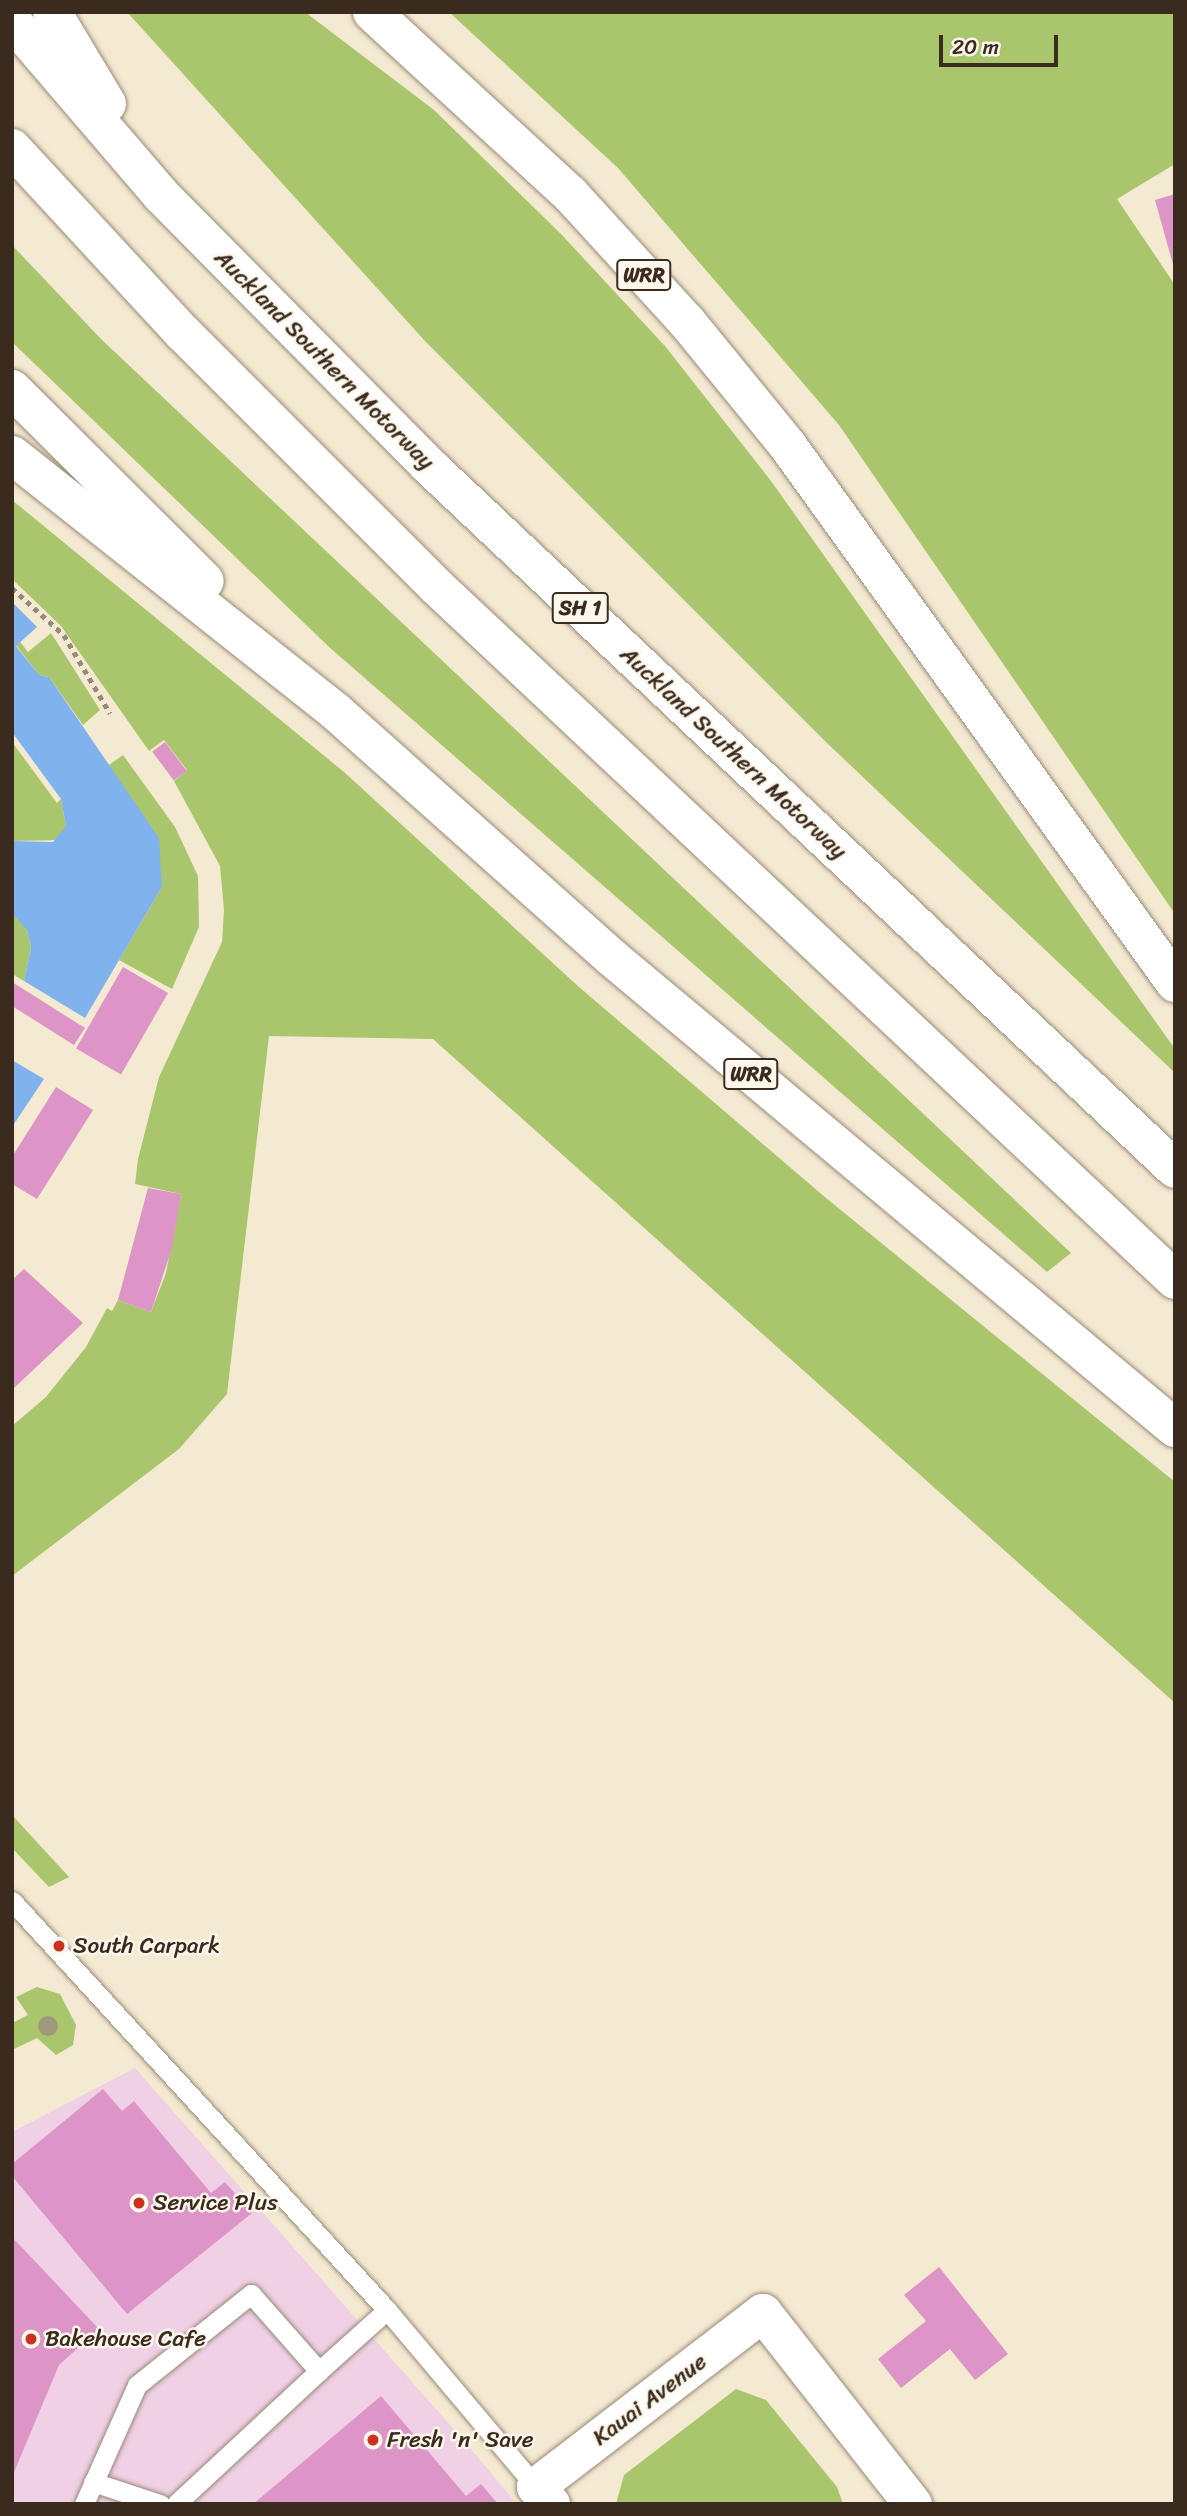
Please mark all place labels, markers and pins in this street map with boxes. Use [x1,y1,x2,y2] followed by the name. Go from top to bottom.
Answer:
[73,1932,220,1960] place label: South Carpark
[51,1938,67,1954] marker: South Carpark
[153,2189,278,2217] place label: Service Plus
[131,2195,147,2211] marker: Service Plus
[45,2325,206,2353] place label: Bakehouse Cafe
[23,2331,39,2347] marker: Bakehouse Cafe
[387,2426,534,2454] place label: Fresh 'n' Save
[365,2432,381,2448] marker: Fresh 'n' Save

